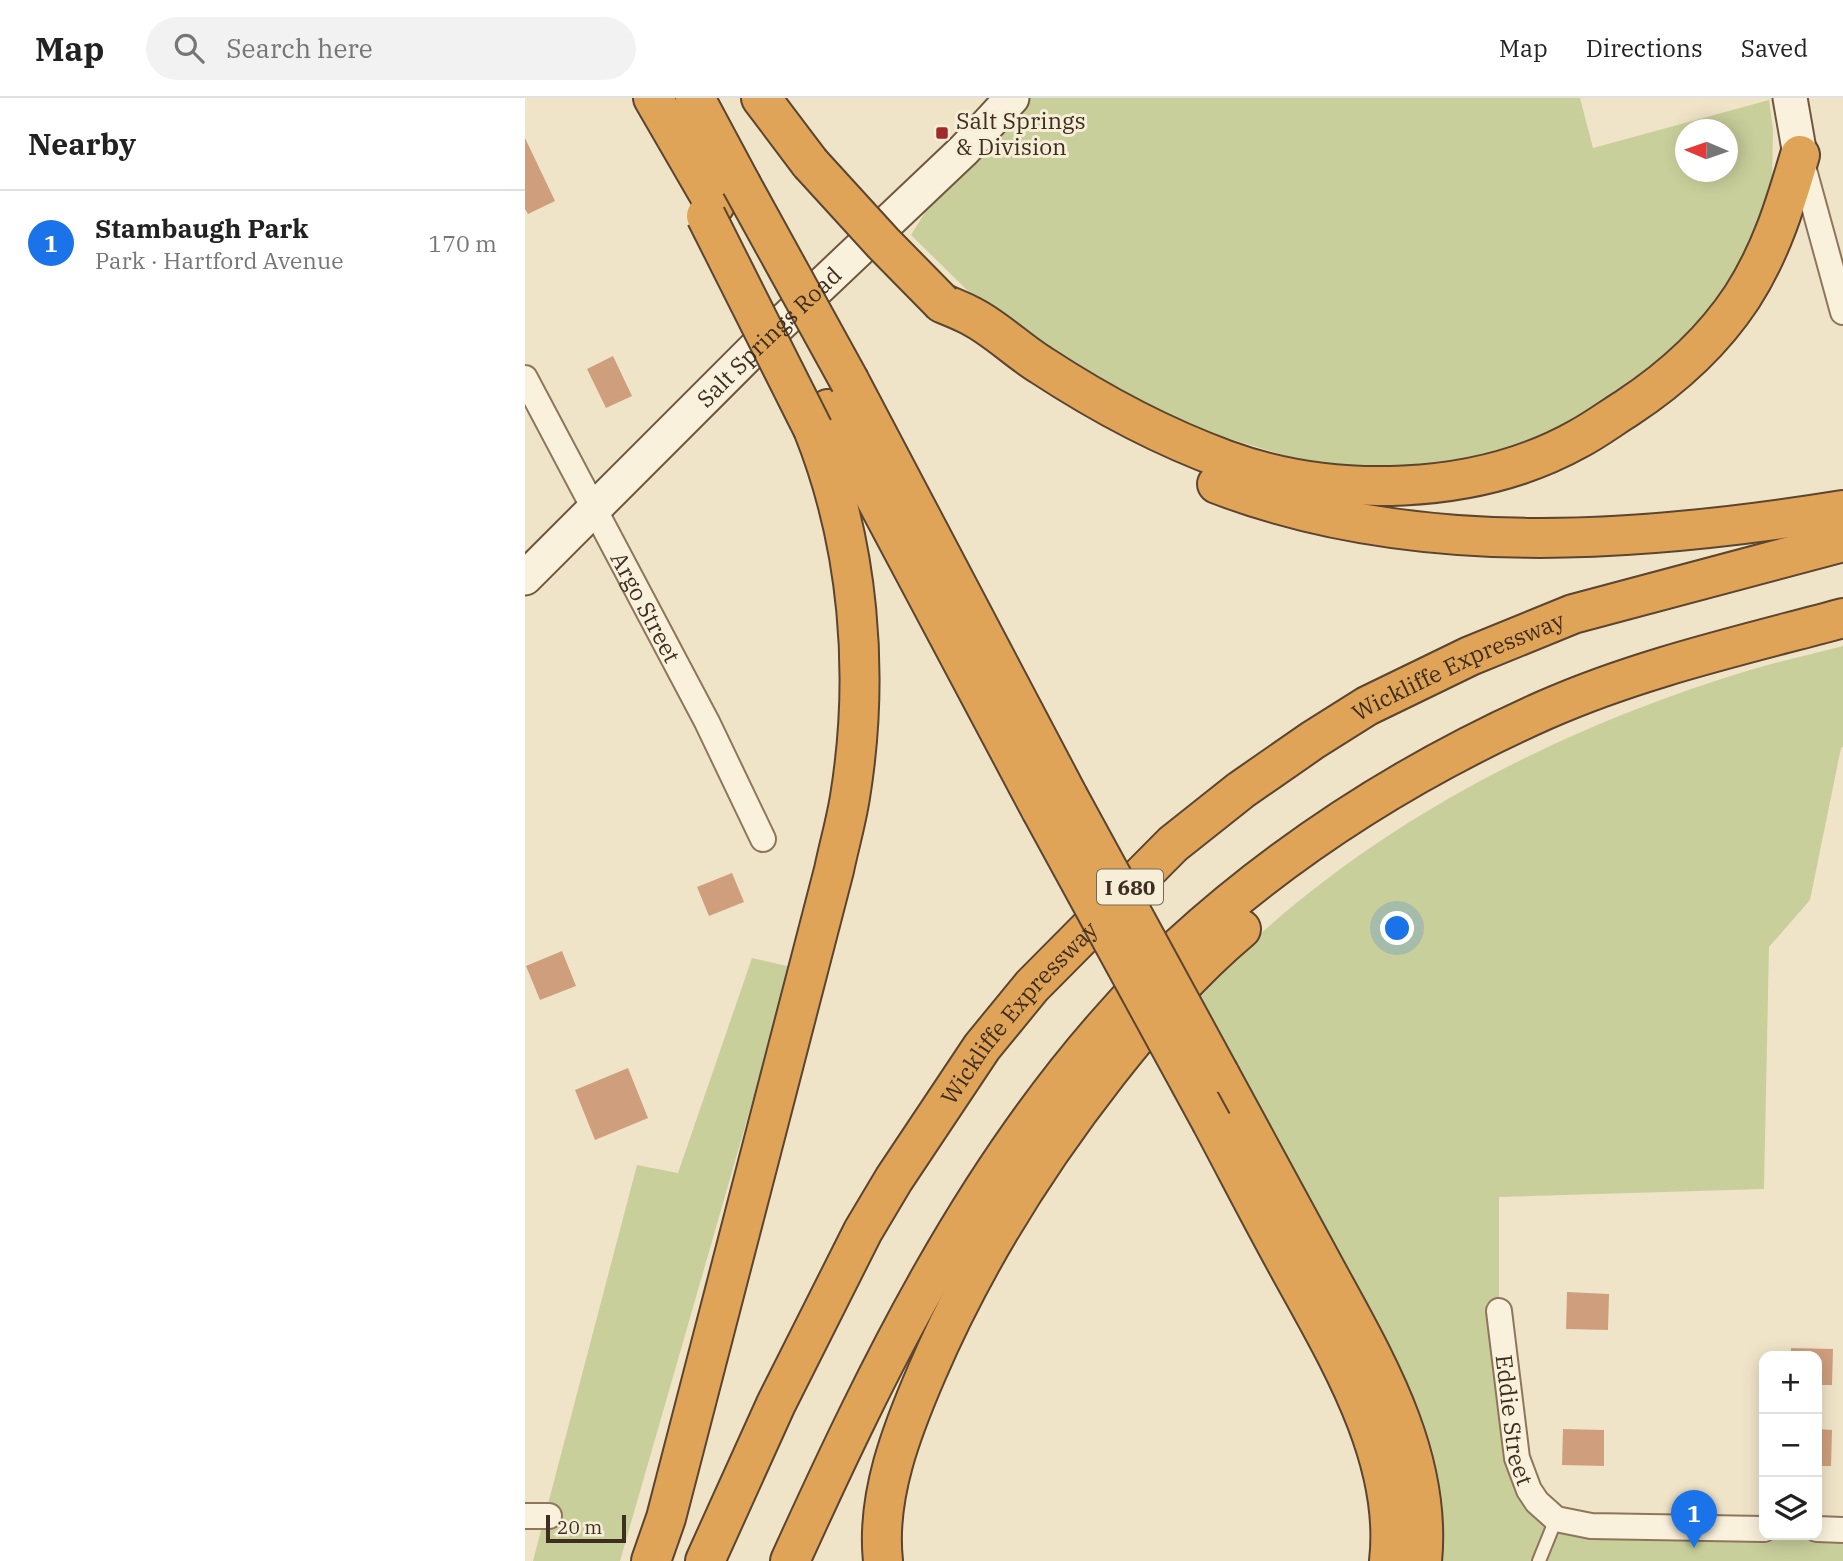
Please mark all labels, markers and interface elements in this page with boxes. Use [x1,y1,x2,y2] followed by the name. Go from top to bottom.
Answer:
[146,17,636,80] search box
[35,27,104,70] text: Map
[170,29,208,67] icon: search
[226,31,373,65] text: Search here
[1499,32,1548,64] text: Map
[1586,32,1703,64] text: Directions
[1741,32,1808,64] text: Saved
[956,105,1086,161] place label: Salt Springs & Division
[1675,119,1738,182] north arrow
[28,124,136,163] text: Nearby
[934,125,950,141] marker: Salt Springs & Division
[95,211,309,245] text: Stambaugh Park
[44,228,58,258] text: 1
[428,228,497,258] text: 170 m
[95,245,344,275] text: Park · Hartford Avenue
[690,260,847,413] street label: Salt Springs Road
[604,546,688,668] street label: Argo Street
[1346,604,1569,727] street label: Wickliffe Expressway
[1097,870,1163,904] road number: I 680
[1380,911,1414,945] your location
[933,914,1104,1110] street label: Wickliffe Expressway
[1759,1351,1822,1540] map controls
[1759,1351,1822,1414] button: +
[1489,1353,1541,1489] street label: Eddie Street
[1759,1414,1822,1477] button: −
[1759,1477,1822,1540] button: layers
[1671,1490,1717,1548] pin: 1
[546,1512,627,1544] scale bar
[557,1515,602,1539] text: 20 m

